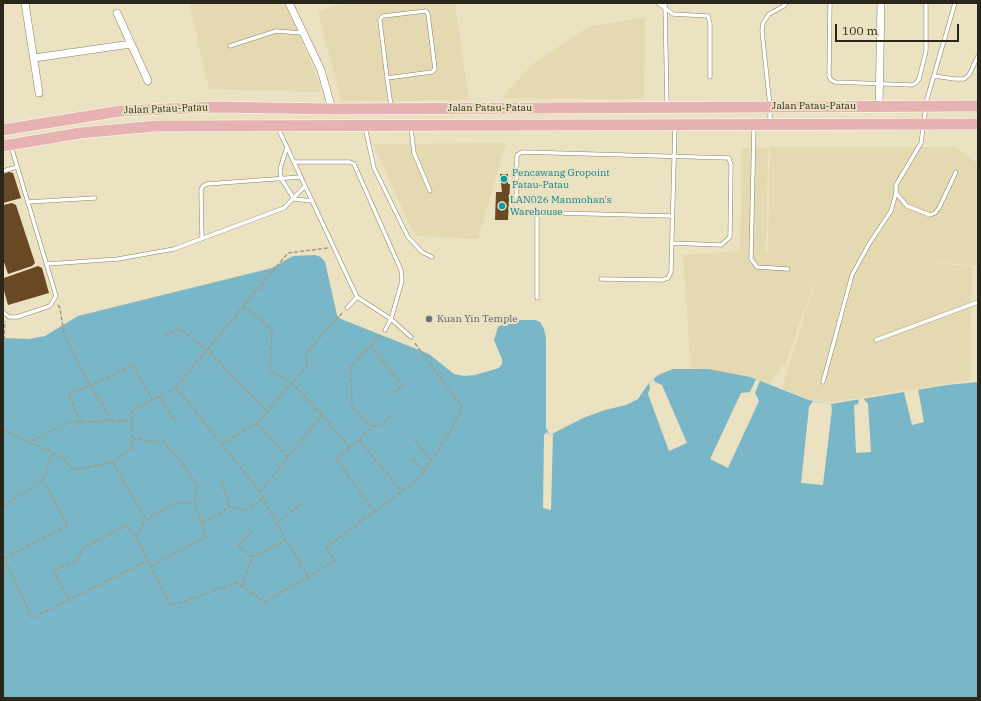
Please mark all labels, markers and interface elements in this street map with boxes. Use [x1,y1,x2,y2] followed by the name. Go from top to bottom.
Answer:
[837,16,961,42] scale bar
[842,23,878,38] text: 100 m
[772,100,856,112] street label: Jalan Patau-Patau
[124,102,208,116] street label: Jalan Patau-Patau
[448,102,532,114] street label: Jalan Patau-Patau
[512,167,610,190] place label: Pencawang Gropoint Patau-Patau
[499,174,509,184] marker: Pencawang Gropoint Patau-Patau
[510,194,612,218] place label: LAN026 Manmohan's Warehouse
[497,201,507,211] marker: LAN026 Manmohan's Warehouse
[437,313,518,325] place label: Kuan Yin Temple
[424,314,434,324] marker: Kuan Yin Temple

